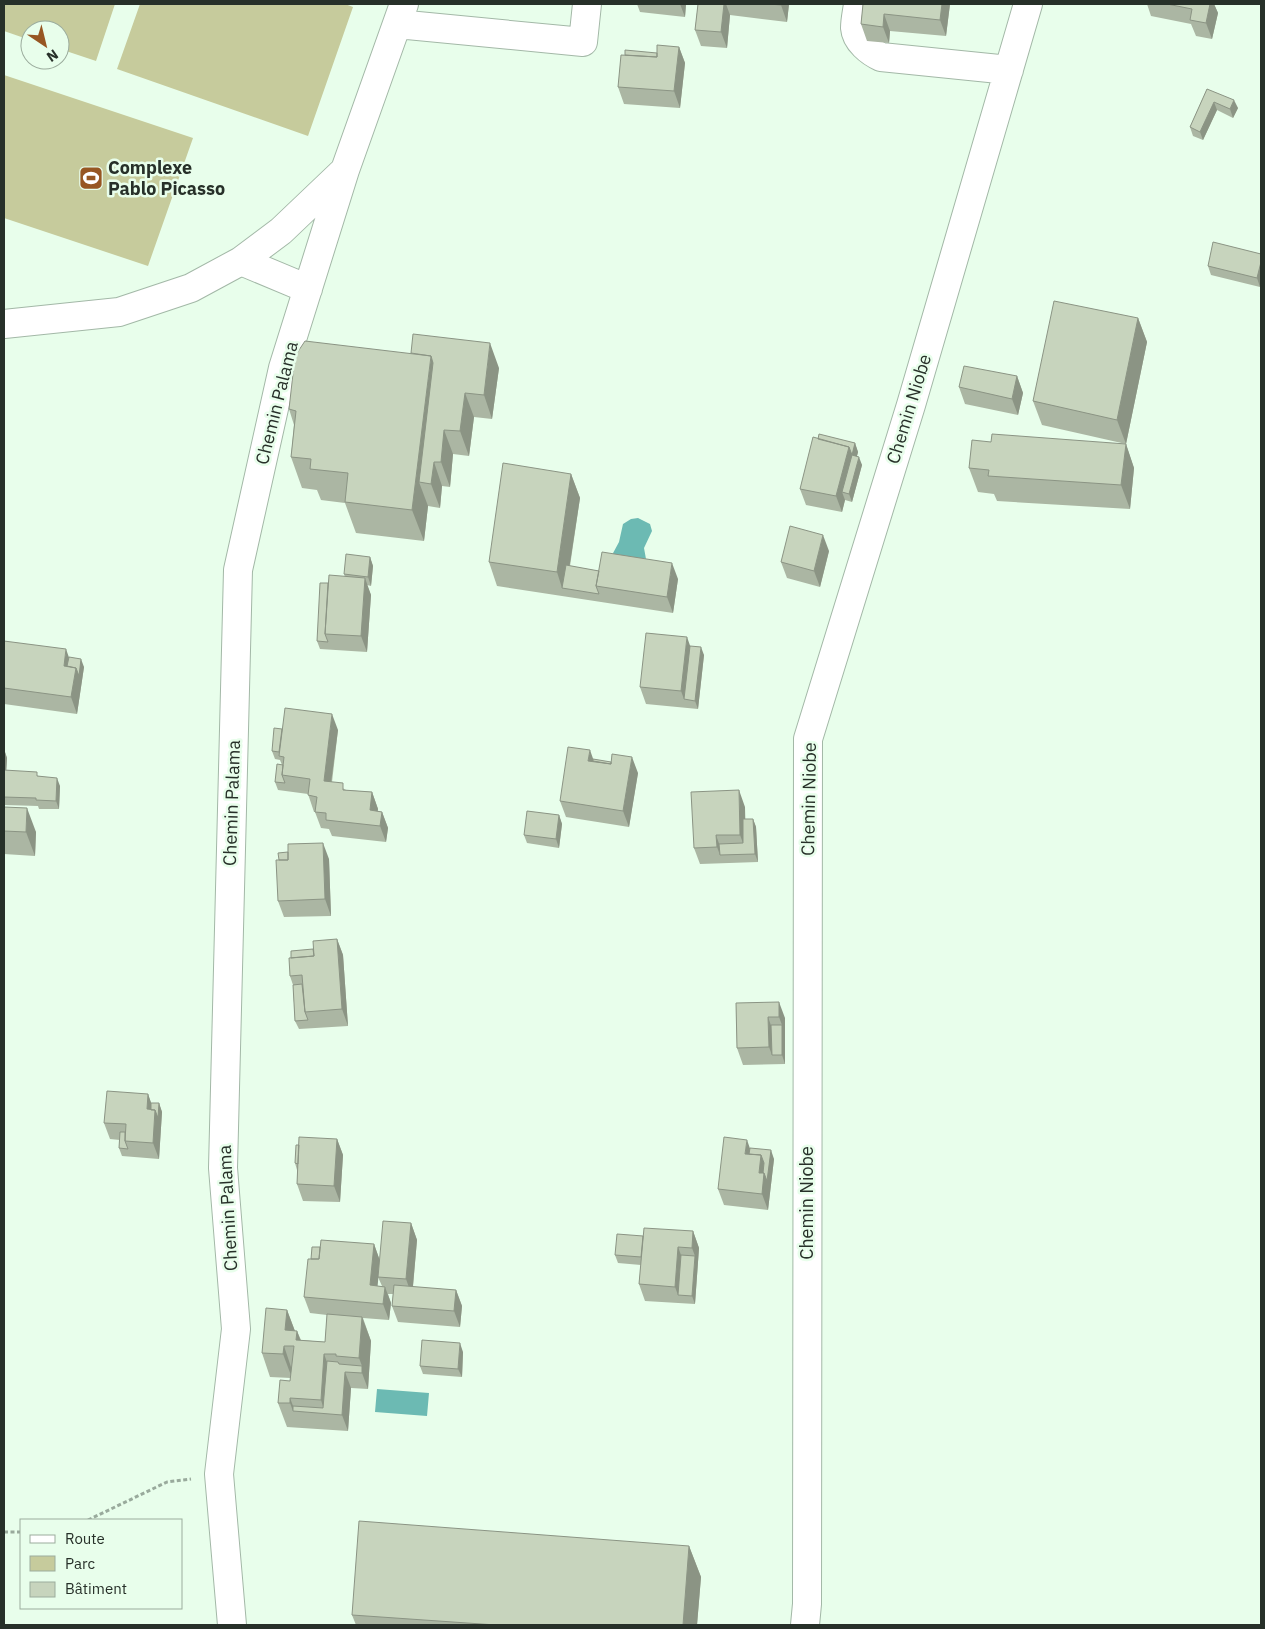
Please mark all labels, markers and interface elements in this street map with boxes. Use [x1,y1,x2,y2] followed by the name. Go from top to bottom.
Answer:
[20,20,70,70] north arrow
[43,45,62,66] text: N
[108,156,225,200] place label: Complexe Pablo Picasso
[78,165,104,191] sports icon: Complexe Pablo Picasso
[250,339,303,467] street label: Chemin Palama
[881,351,936,467] street label: Chemin Niobe
[218,739,245,866] street label: Chemin Palama
[796,742,821,856] street label: Chemin Niobe
[213,1144,242,1272] street label: Chemin Palama
[795,1146,818,1260] street label: Chemin Niobe
[20,1519,182,1609] legend
[65,1529,105,1548] text: Route
[65,1554,95,1573] text: Parc
[65,1579,127,1598] text: Bâtiment

